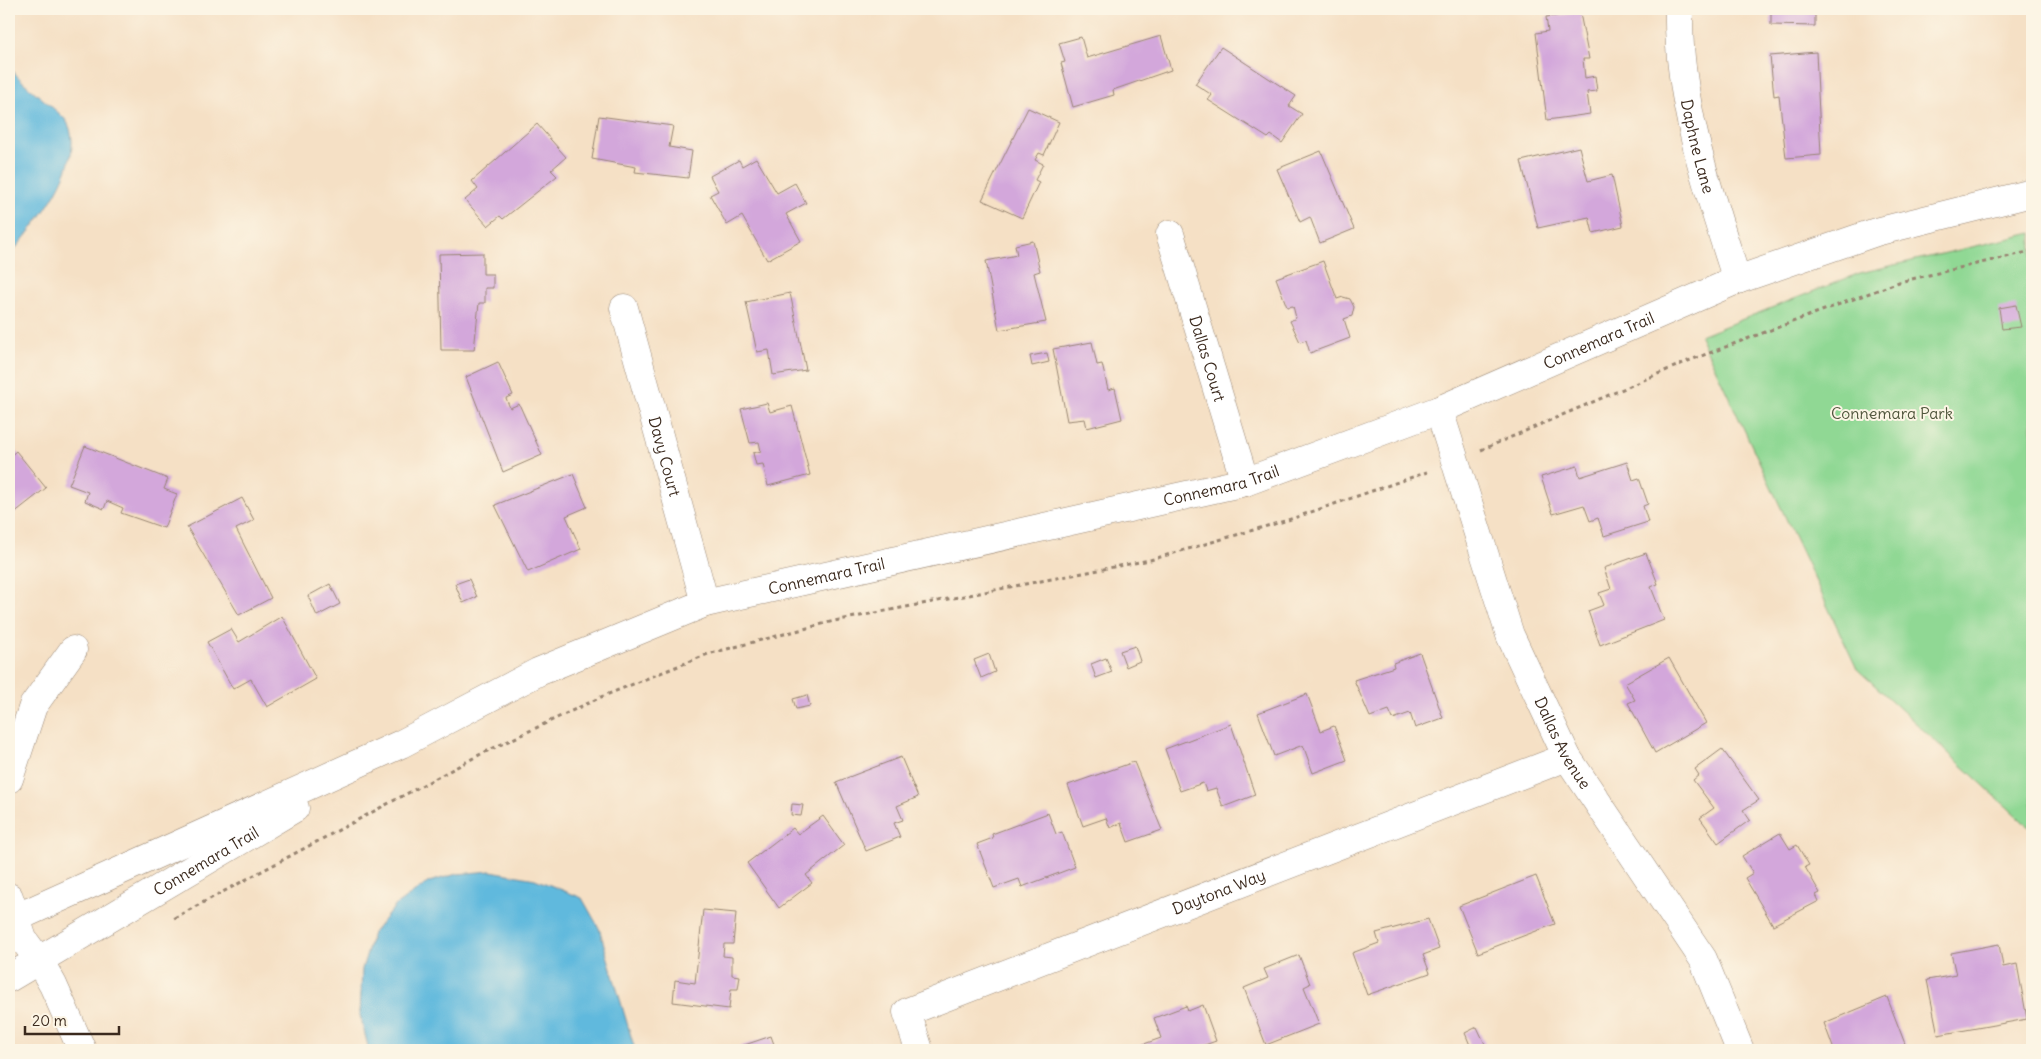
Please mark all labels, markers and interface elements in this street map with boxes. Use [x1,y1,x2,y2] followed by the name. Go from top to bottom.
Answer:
[1677,98,1719,196] street label: Daphne Lane
[1540,307,1657,373] street label: Connemara Trail
[1185,313,1230,404] street label: Dallas Court
[1831,403,1953,423] park label: Connemara Park
[644,414,685,499] street label: Davy Court
[1161,460,1282,510] street label: Connemara Trail
[766,553,887,599] street label: Connemara Trail
[1530,694,1596,793] street label: Dallas Avenue
[150,822,262,900] street label: Connemara Trail
[1169,865,1268,919] street label: Daytona Way
[25,1004,119,1036] scale bar
[32,1011,67,1030] text: 20 m

